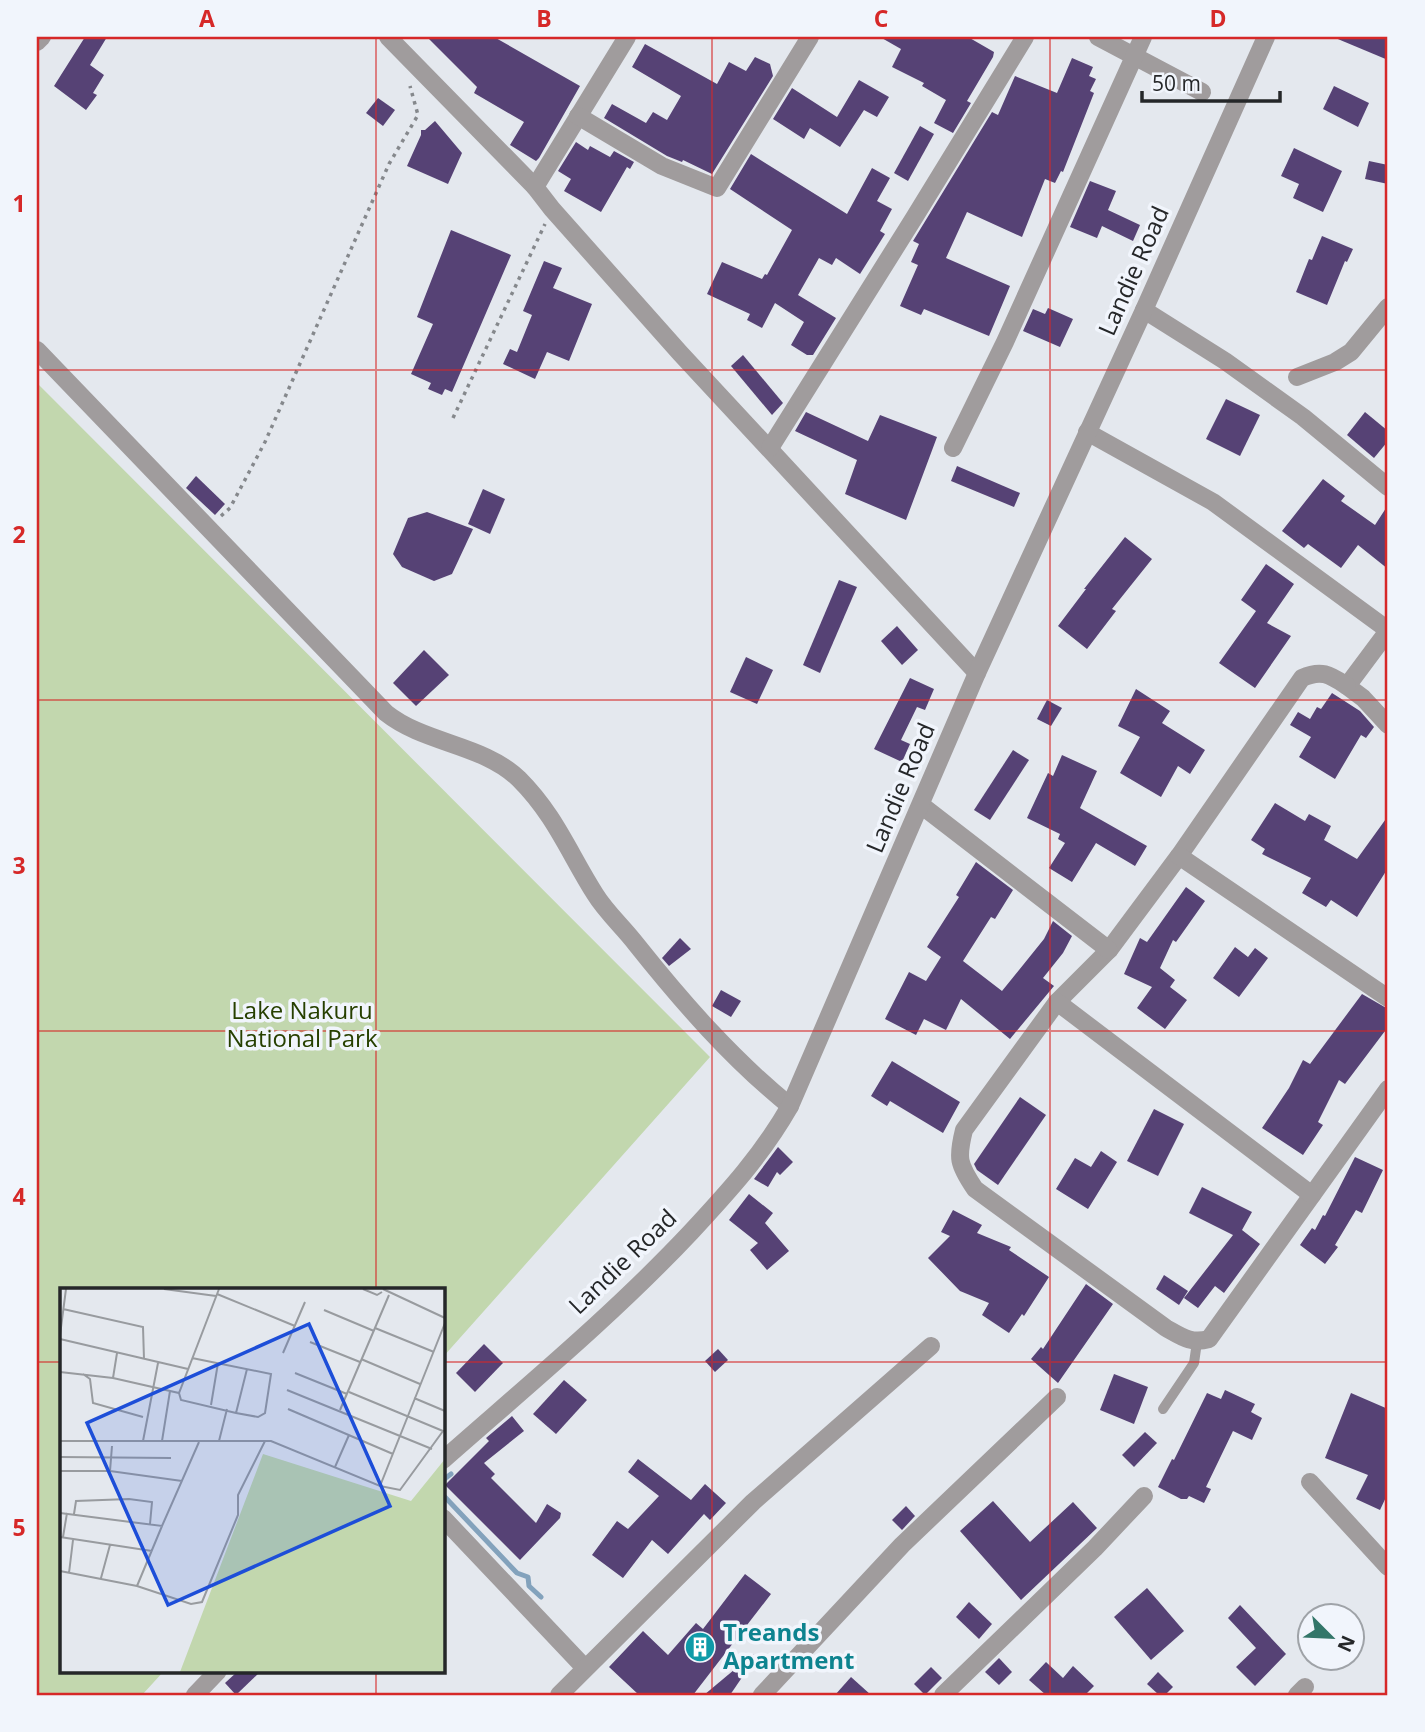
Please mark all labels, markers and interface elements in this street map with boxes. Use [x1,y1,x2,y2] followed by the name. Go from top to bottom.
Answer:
[199,2,215,34] text: A
[536,2,552,34] text: B
[874,2,888,34] text: C
[1209,2,1227,34] text: D
[1142,60,1280,104] scale bar
[1152,69,1201,97] text: 50 m
[12,187,26,219] text: 1
[1089,201,1176,340] street label: Landie Road
[12,518,26,550] text: 2
[857,717,942,858] street label: Landie Road
[12,849,26,881] text: 3
[227,993,378,1054] park label: Lake Nakuru National Park
[12,1180,26,1212] text: 4
[561,1201,683,1321] street label: Landie Road
[60,1288,444,1672] inset map
[12,1511,26,1543] text: 5
[1296,1602,1366,1672] north arrow
[723,1615,855,1676] place label: Treands Apartment
[683,1630,717,1664] building icon: Treands Apartment
[1332,1632,1362,1656] text: N

